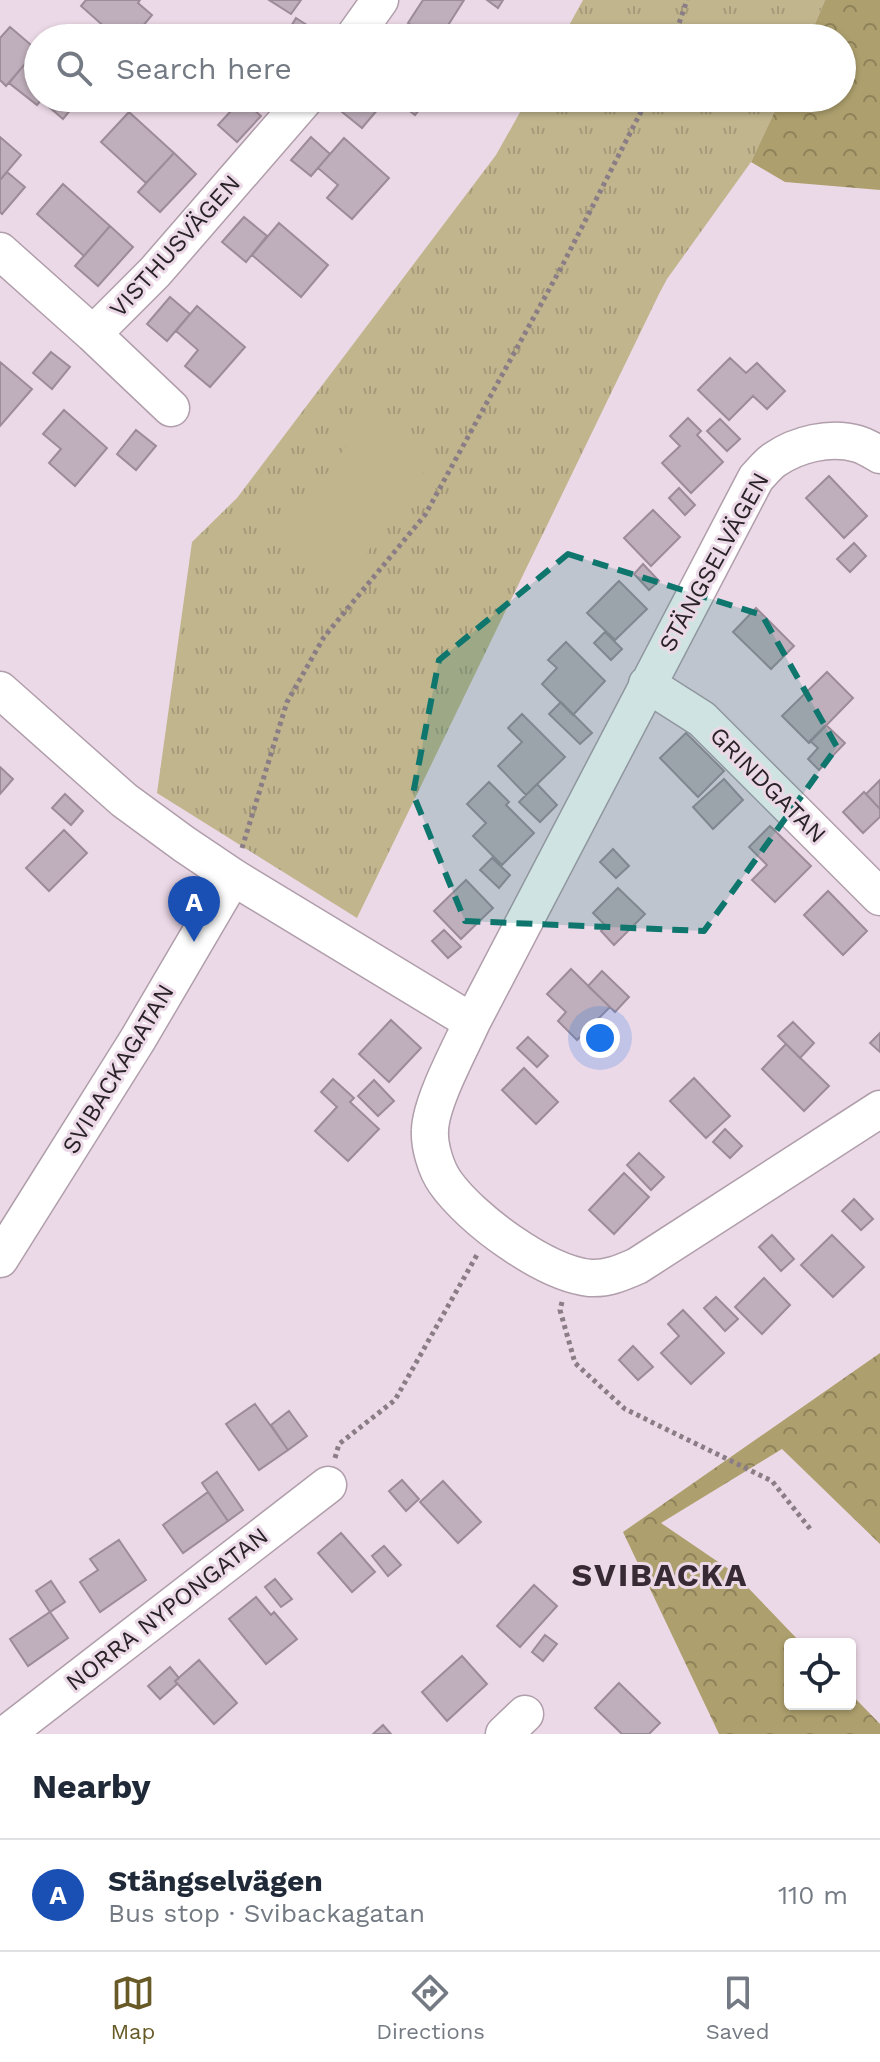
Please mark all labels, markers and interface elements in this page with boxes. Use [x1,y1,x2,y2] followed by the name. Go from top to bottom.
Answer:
[24,24,856,112] search box
[52,46,96,90] icon: search
[116,51,292,86] text: Search here
[104,169,246,323] street label: VISTHUSVÄGEN
[653,468,775,656] street label: STÄNGSELVÄGEN
[704,721,832,849] street label: GRINDGATAN
[168,876,220,942] pin: A
[56,979,180,1159] street label: SVIBACKAGATAN
[580,1018,620,1058] your location
[60,1521,274,1697] street label: NORRA NYPONGATAN
[572,1556,748,1594] district label: SVIBACKA
[784,1638,856,1710] map controls
[784,1638,856,1710] button: locate
[32,1766,151,1806] text: Nearby
[108,1863,323,1898] text: Stängselvägen
[49,1880,67,1910] text: A
[778,1880,848,1910] text: 110 m
[108,1898,425,1928] text: Bus stop · Svibackagatan
[110,1971,155,2044] tab: Map
[376,1971,485,2044] tab: Directions
[706,1971,770,2044] tab: Saved

